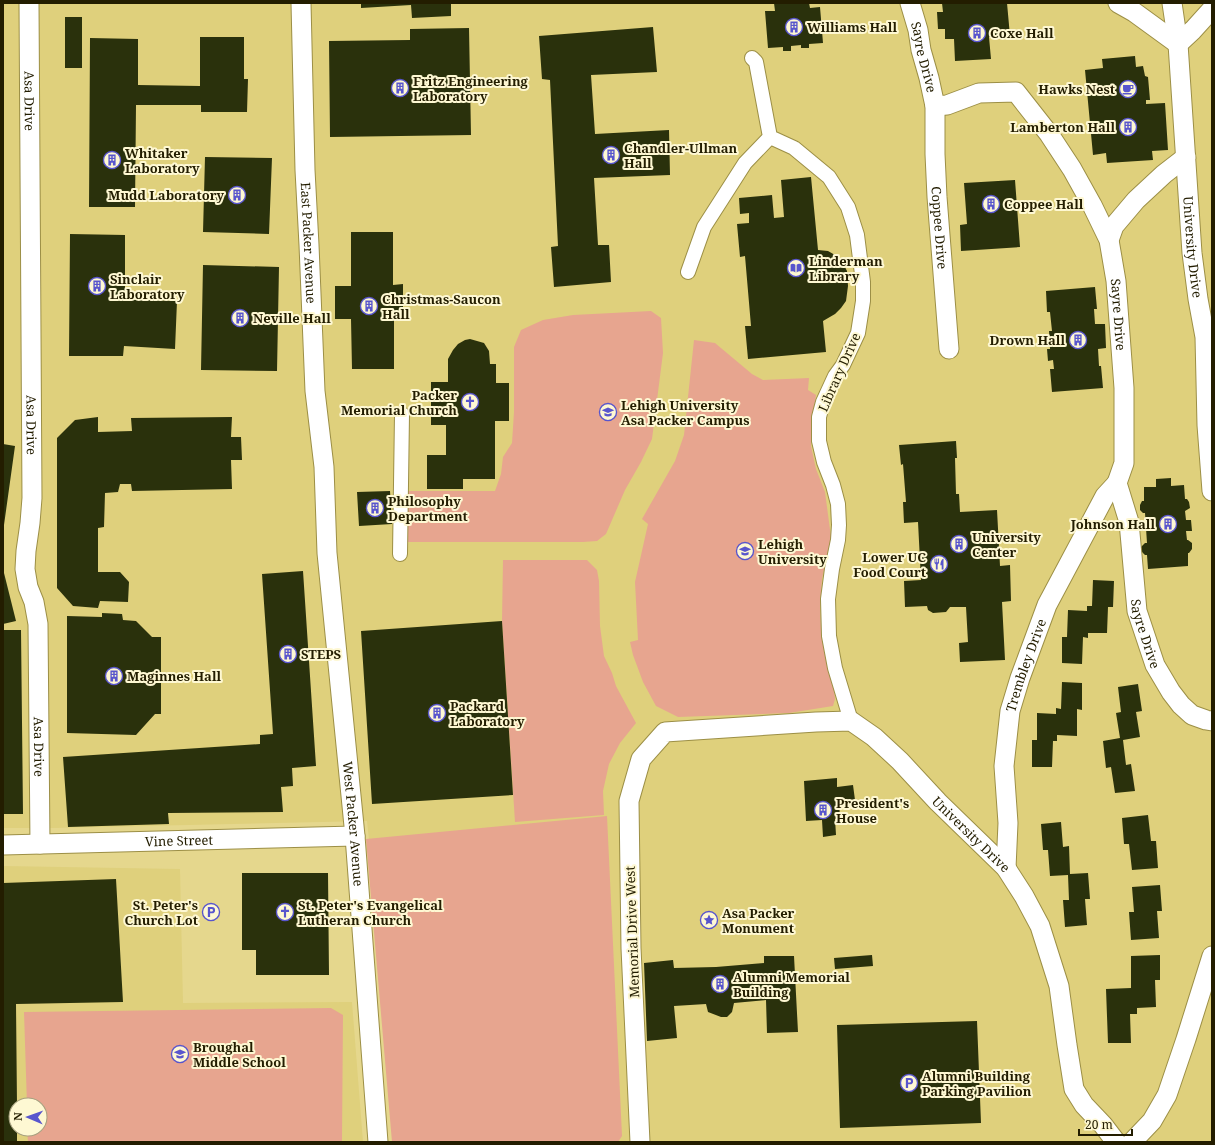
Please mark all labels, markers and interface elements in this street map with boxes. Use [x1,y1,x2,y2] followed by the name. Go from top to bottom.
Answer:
[784,17,804,37] building icon: Williams Hall
[807,18,897,36] place label: Williams Hall
[907,20,941,94] street label: Sayre Drive
[967,23,987,43] building icon: Coxe Hall
[990,24,1054,42] place label: Coxe Hall
[20,71,39,131] street label: Asa Drive
[413,72,529,105] place label: Fritz Engineering Laboratory
[390,78,410,98] building icon: Fritz Engineering Laboratory
[1118,79,1138,99] cafe icon: Hawks Nest
[1038,80,1115,98] place label: Hawks Nest
[1118,117,1138,137] building icon: Lamberton Hall
[1010,118,1115,136] place label: Lamberton Hall
[624,139,738,172] place label: Chandler-Ullman Hall
[125,144,200,177] place label: Whitaker Laboratory
[601,145,621,165] building icon: Chandler-Ullman Hall
[102,150,122,170] building icon: Whitaker Laboratory
[297,182,320,304] street label: East Packer Avenue
[227,185,247,205] building icon: Mudd Laboratory
[108,186,224,204] place label: Mudd Laboratory
[928,186,952,270] street label: Coppee Drive
[981,194,1001,214] building icon: Coppee Hall
[1004,195,1084,213] place label: Coppee Hall
[1179,196,1207,299] street label: University Drive
[809,252,883,285] place label: Linderman Library
[786,258,806,278] library icon: Linderman Library
[110,270,185,303] place label: Sinclair Laboratory
[87,276,107,296] building icon: Sinclair Laboratory
[1107,278,1130,351] street label: Sayre Drive
[382,290,501,323] place label: Christmas-Saucon Hall
[359,296,379,316] building icon: Christmas-Saucon Hall
[230,308,250,328] building icon: Neville Hall
[253,309,331,327] place label: Neville Hall
[814,330,864,414] street label: Library Drive
[1068,330,1088,350] building icon: Drown Hall
[989,331,1065,349] place label: Drown Hall
[341,386,457,419] place label: Packer Memorial Church
[460,392,480,412] church icon: Packer Memorial Church
[22,395,41,455] street label: Asa Drive
[621,396,749,429] place label: Lehigh University Asa Packer Campus
[598,402,618,422] school or university icon: Lehigh University Asa Packer Campus
[388,492,468,525] place label: Philosophy Department
[365,498,385,518] building icon: Philosophy Department
[1158,514,1178,534] building icon: Johnson Hall
[1070,515,1155,533] place label: Johnson Hall
[972,528,1041,561] place label: University Center
[949,534,969,554] building icon: University Center
[758,535,827,568] place label: Lehigh University
[735,541,755,561] school or university icon: Lehigh University
[853,548,926,581] place label: Lower UC Food Court
[929,554,949,574] restaurant icon: Lower UC Food Court
[1127,598,1165,671] street label: Sayre Drive
[1001,616,1050,714] street label: Trembley Drive
[278,644,298,664] building icon: STEPS
[301,645,342,663] place label: STEPS
[104,666,124,686] building icon: Maginnes Hall
[127,667,221,685] place label: Maginnes Hall
[450,697,525,730] place label: Packard Laboratory
[427,703,447,723] building icon: Packard Laboratory
[30,717,48,777] street label: Asa Drive
[339,760,368,887] street label: West Packer Avenue
[928,792,1014,876] street label: University Drive
[836,794,909,827] place label: President's House
[813,800,833,820] building icon: President's House
[145,831,214,850] street label: Vine Street
[621,865,643,998] street label: Memorial Drive West
[125,896,198,929] place label: St. Peter's Church Lot
[298,896,443,929] place label: St. Peter's Evangelical Lutheran Church
[201,902,221,922] parking icon: St. Peter's Church Lot
[275,902,295,922] church icon: St. Peter's Evangelical Lutheran Church
[722,904,795,937] place label: Asa Packer Monument
[699,910,719,930] place icon: Asa Packer Monument
[733,968,850,1001] place label: Alumni Memorial Building
[710,974,730,994] building icon: Alumni Memorial Building
[193,1038,286,1071] place label: Broughal Middle School
[170,1044,190,1064] school or university icon: Broughal Middle School
[922,1067,1032,1100] place label: Alumni Building Parking Pavilion
[899,1073,919,1093] parking icon: Alumni Building Parking Pavilion
[8,1097,48,1137] north arrow
[1079,1111,1132,1137] scale bar
[10,1112,25,1121] text: N
[1085,1116,1113,1133] text: 20 m

